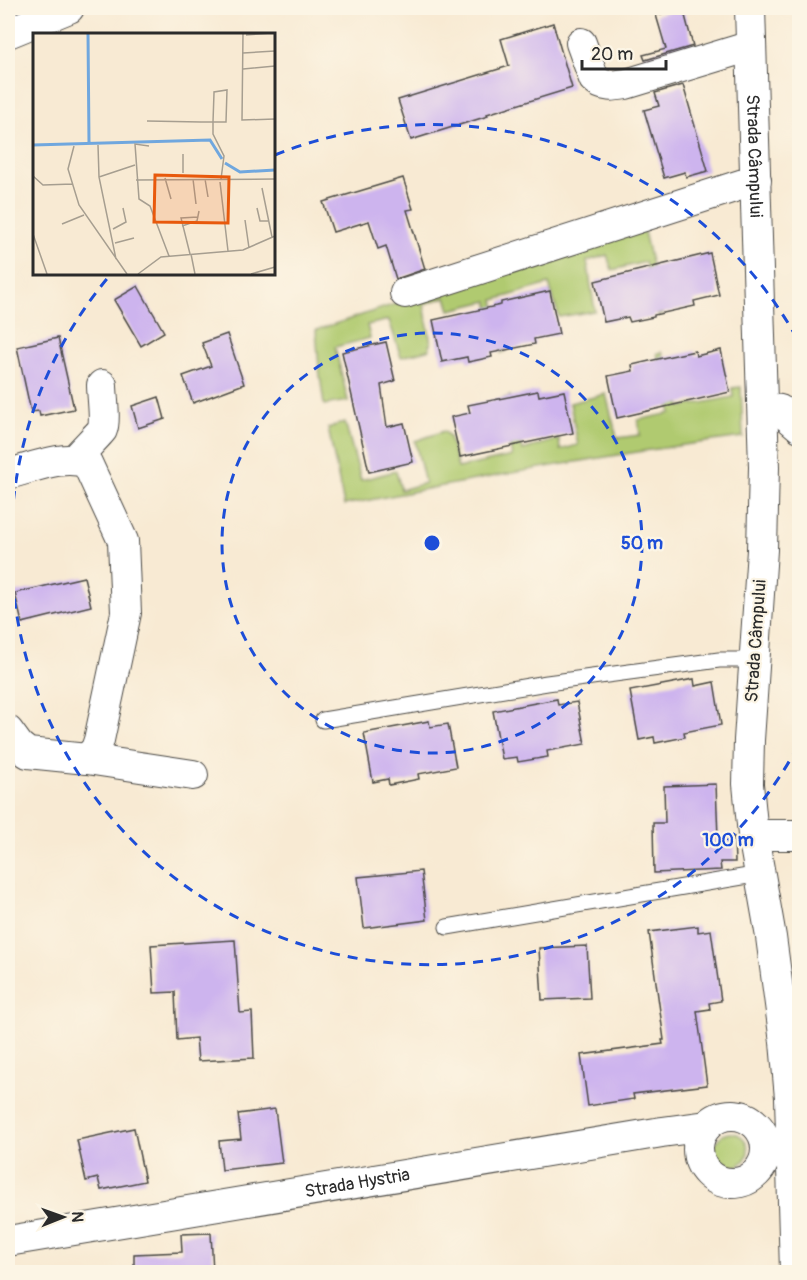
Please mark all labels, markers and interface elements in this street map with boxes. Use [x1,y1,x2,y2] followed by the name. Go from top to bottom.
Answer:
[33,33,274,274] inset map
[582,33,666,71] scale bar
[591,43,633,66] text: 20 m
[741,94,768,218] street label: Strada Câmpului
[621,532,663,555] text: 50 m
[422,533,442,553] centre of rings
[740,579,772,703] street label: Strada Câmpului
[702,829,754,852] text: 100 m
[303,1163,411,1203] street label: Strada Hystria
[33,1187,93,1247] north arrow
[67,1211,87,1223] text: N

